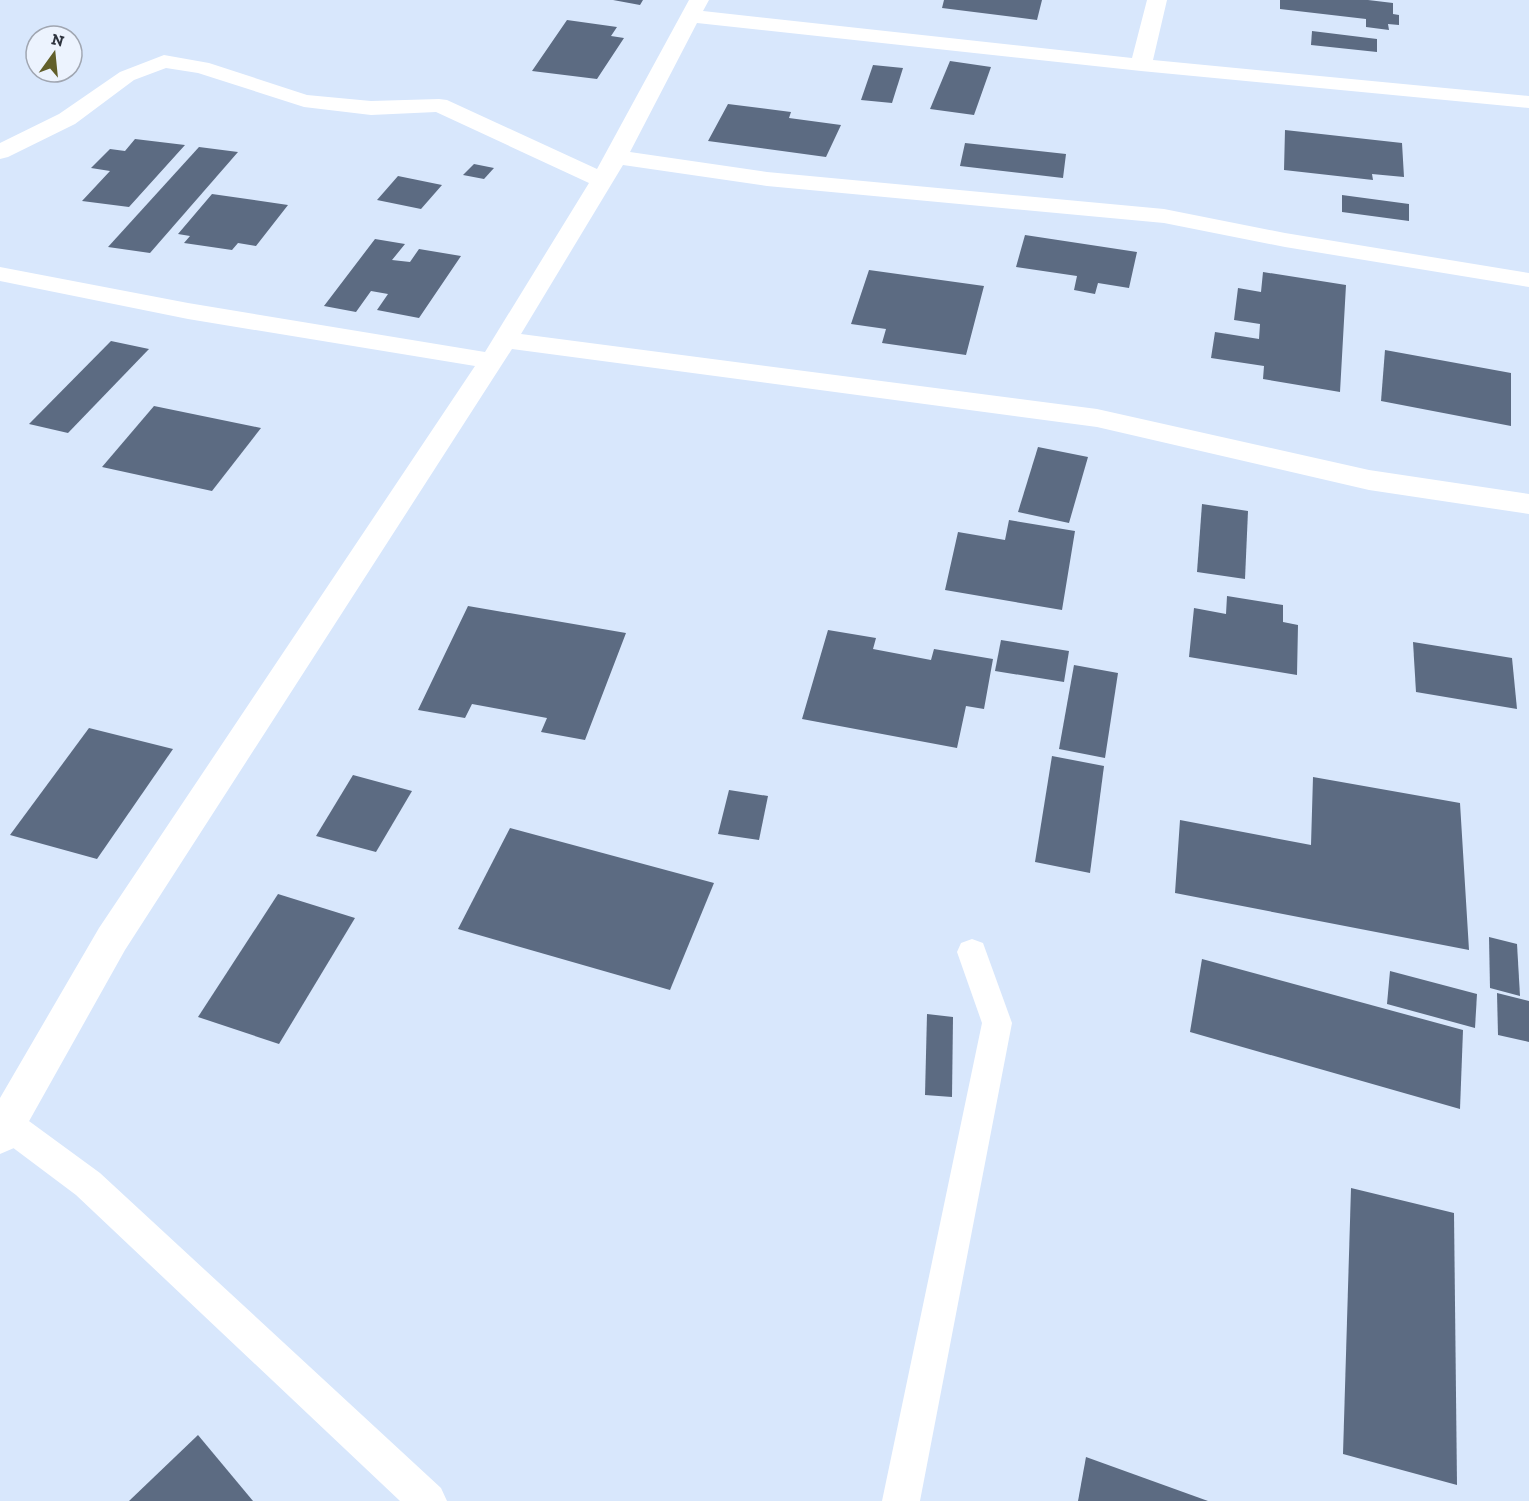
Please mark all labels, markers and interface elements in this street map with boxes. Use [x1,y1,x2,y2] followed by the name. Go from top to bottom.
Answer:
[24,24,84,84] north arrow
[49,29,66,51] text: N

